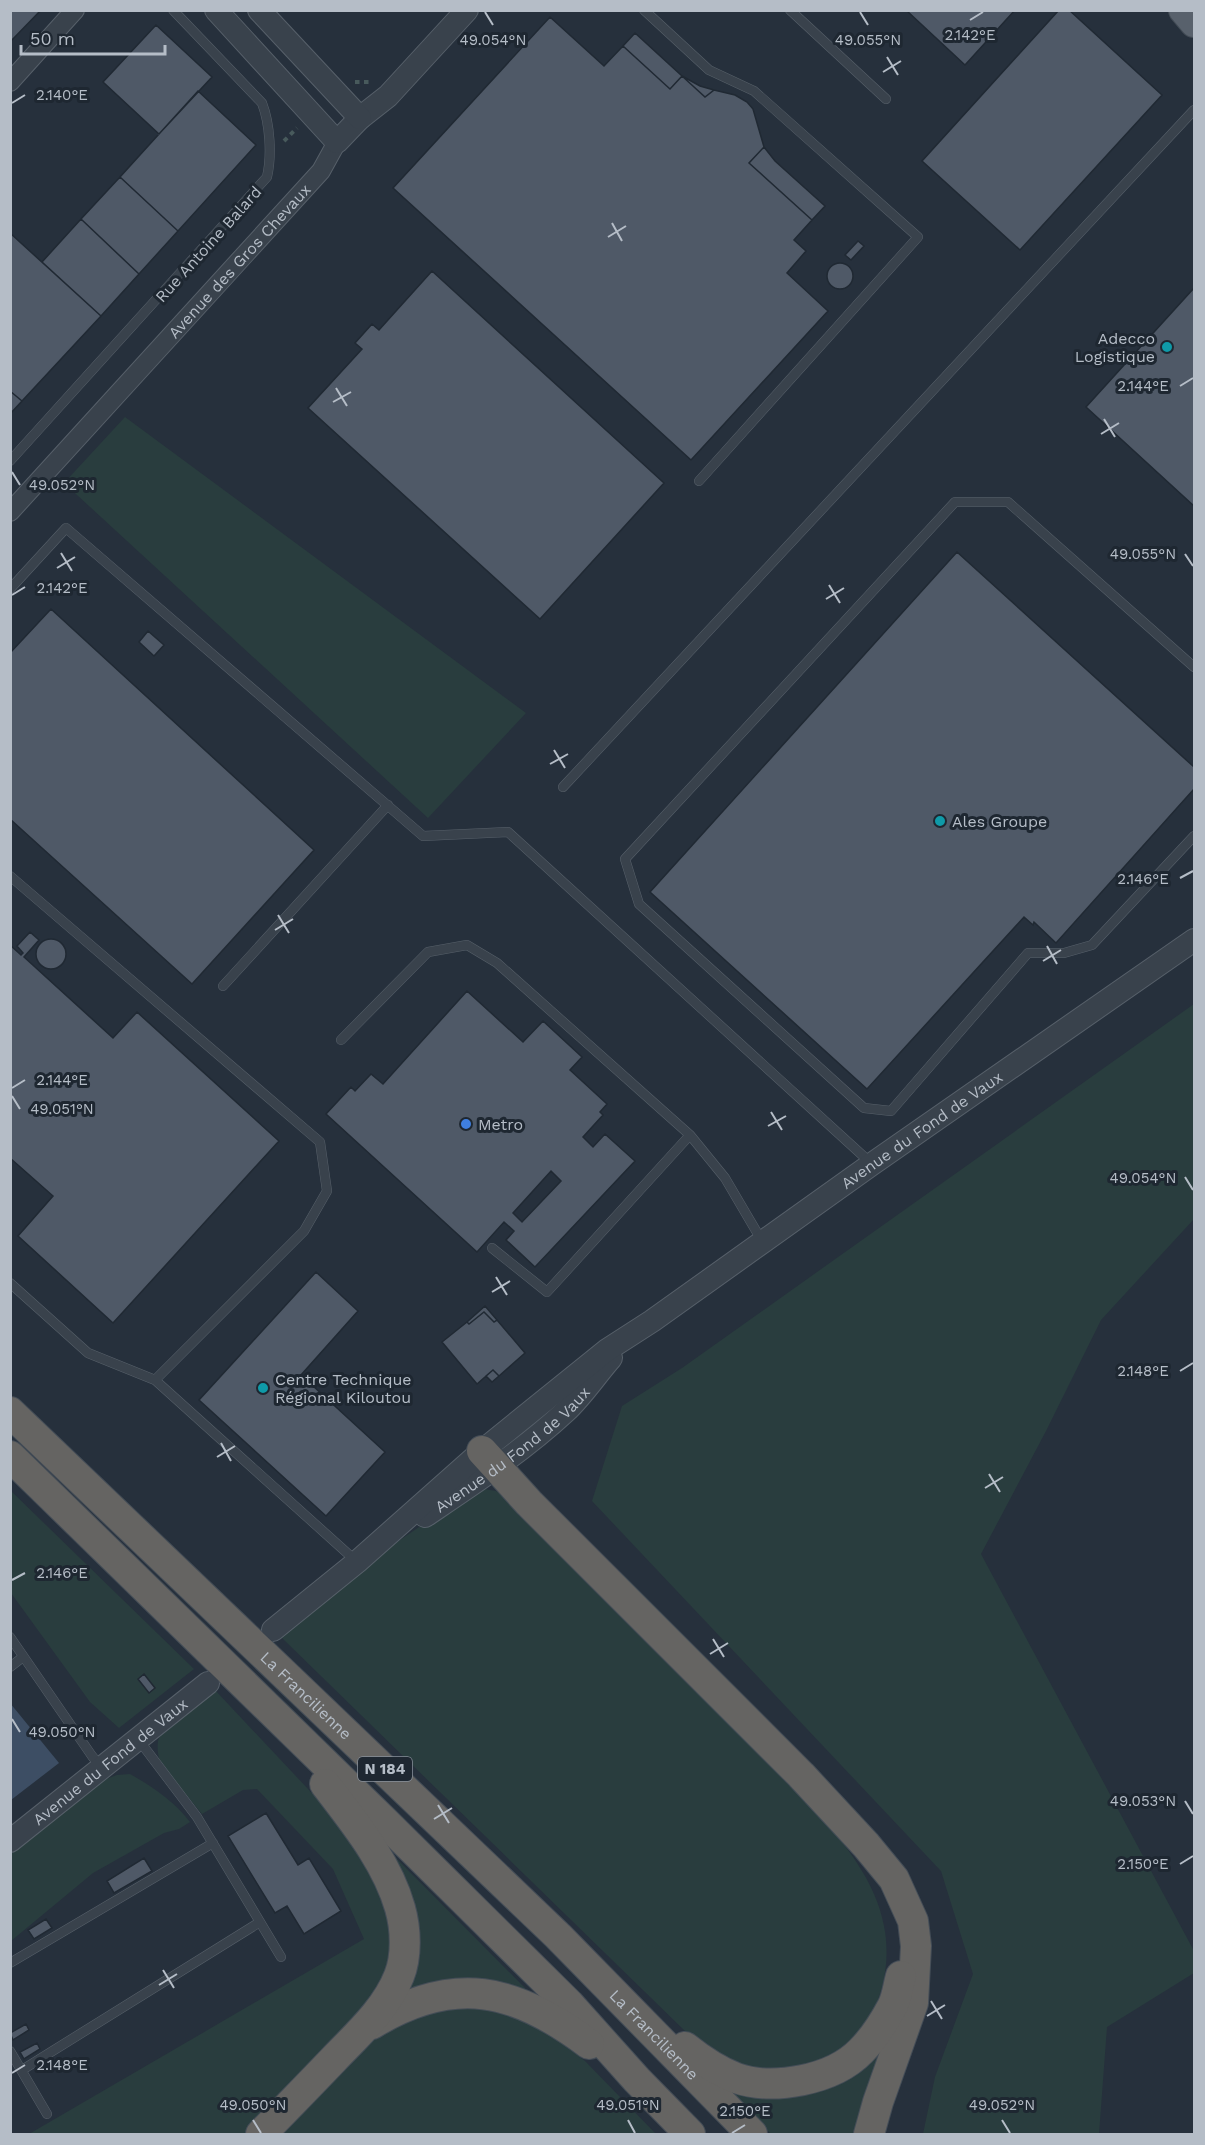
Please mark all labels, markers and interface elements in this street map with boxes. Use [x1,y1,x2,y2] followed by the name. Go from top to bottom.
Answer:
[21,18,165,56] scale bar
[944,26,996,44] text: 2.142°E
[30,28,75,49] text: 50 m
[460,31,526,49] text: 49.054°N
[835,31,901,49] text: 49.055°N
[36,86,88,104] text: 2.140°E
[164,180,315,342] street label: Avenue des Gros Chevaux
[151,182,266,306] street label: Rue Antoine Balard
[1075,329,1155,366] place label: Adecco Logistique
[1160,340,1174,354] marker: Adecco Logistique
[1117,377,1169,395] text: 2.144°E
[29,476,95,494] text: 49.052°N
[1110,545,1176,563] text: 49.055°N
[36,579,88,597] text: 2.142°E
[952,812,1047,831] place label: Ales Groupe
[933,814,947,828] marker: Ales Groupe
[1117,870,1169,888] text: 2.146°E
[837,1067,1006,1193] street label: Avenue du Fond de Vaux
[36,1071,88,1089] text: 2.144°E
[30,1100,94,1118] text: 49.051°N
[478,1115,523,1134] place label: Metro
[459,1117,473,1131] marker: Metro
[1110,1169,1176,1187] text: 49.054°N
[1117,1362,1169,1380] text: 2.148°E
[275,1370,412,1407] place label: Centre Technique Régional Kiloutou
[256,1381,270,1395] marker: Centre Technique Régional Kiloutou
[431,1383,594,1517] street label: Avenue du Fond de Vaux
[36,1564,88,1582] text: 2.146°E
[256,1648,355,1744] street label: La Francilienne
[29,1694,192,1829] street label: Avenue du Fond de Vaux
[28,1723,96,1741] text: 49.050°N
[358,1757,412,1781] road number: N 184
[1110,1792,1176,1810] text: 49.053°N
[1117,1855,1169,1873] text: 2.150°E
[606,1986,702,2084] street label: La Francilienne
[36,2056,88,2074] text: 2.148°E
[219,2096,287,2114] text: 49.050°N
[596,2096,660,2114] text: 49.051°N
[969,2096,1035,2114] text: 49.052°N
[719,2102,771,2120] text: 2.150°E

